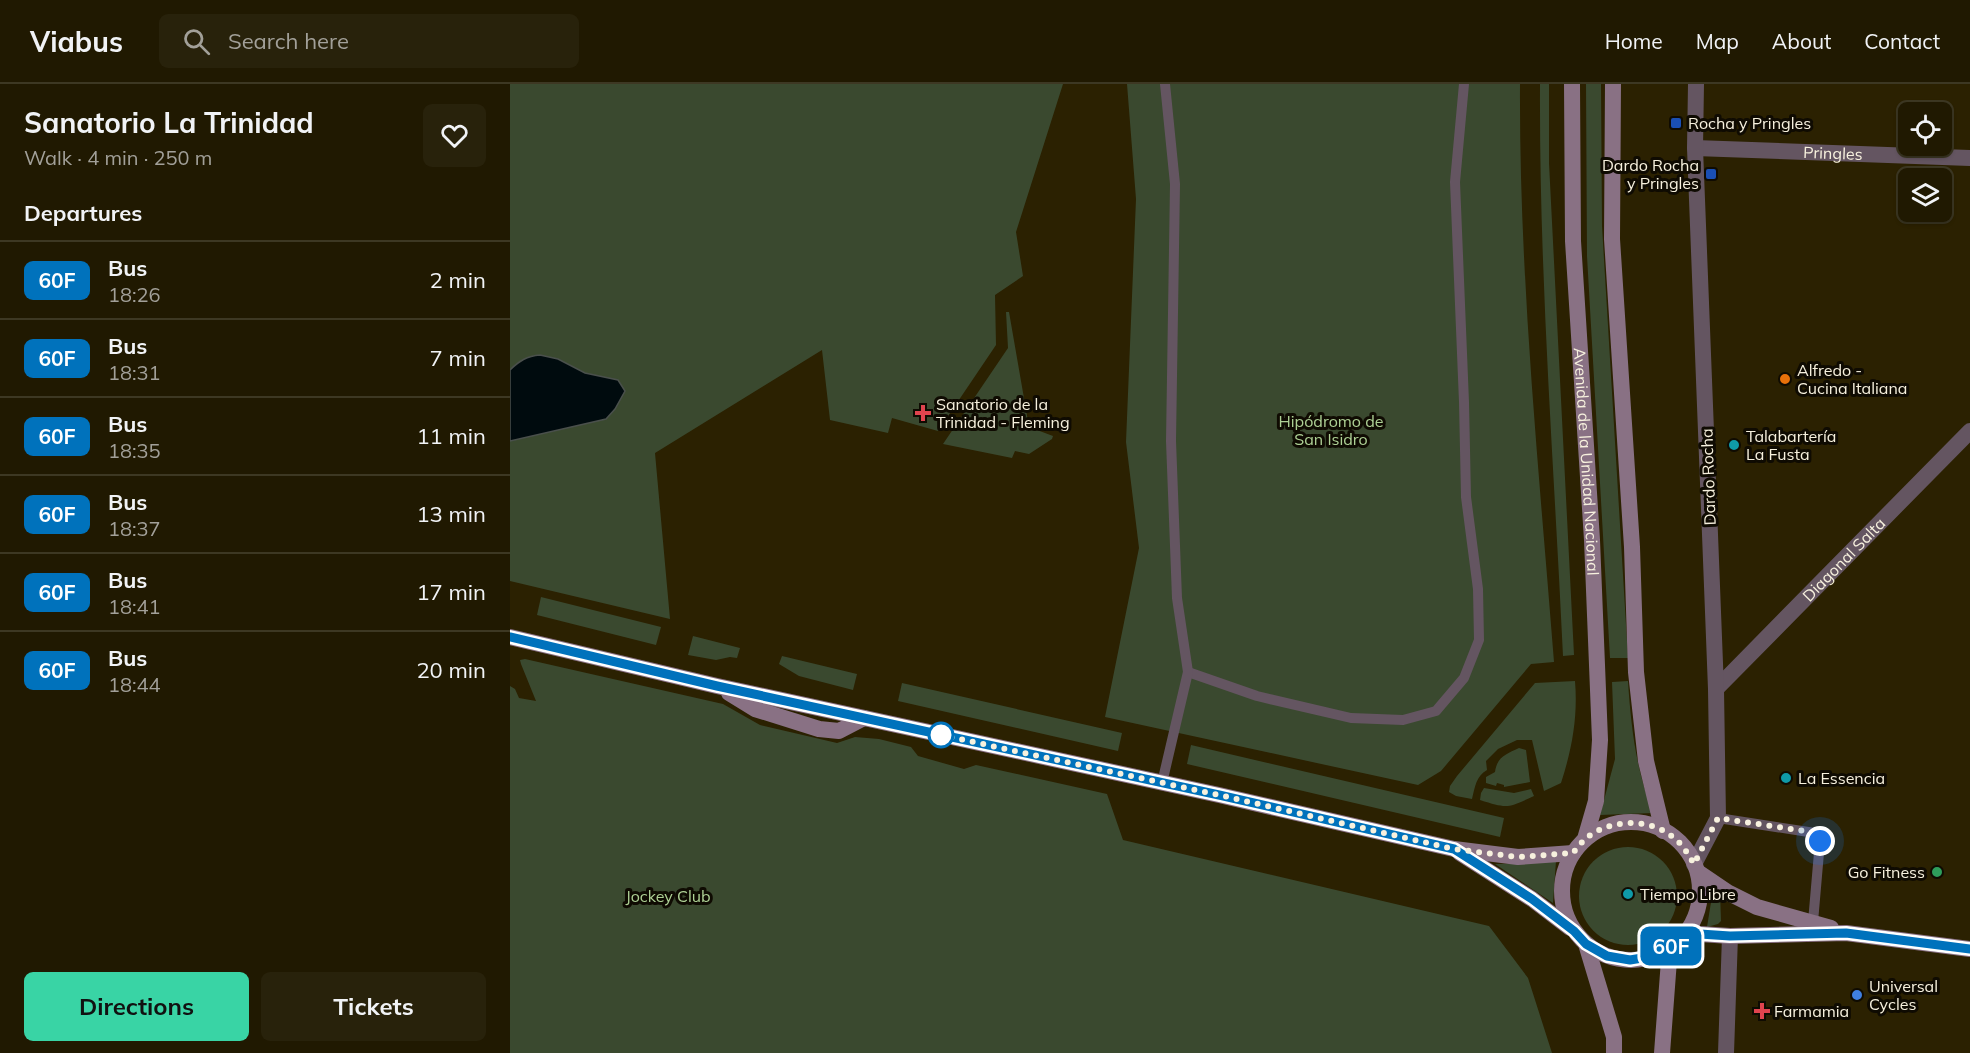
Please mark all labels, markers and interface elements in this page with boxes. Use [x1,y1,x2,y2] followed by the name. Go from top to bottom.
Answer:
[159,14,579,68] search box
[30,24,123,59] text: Viabus
[180,25,213,58] icon: search
[228,27,349,55] text: Search here
[1605,28,1663,54] text: Home
[1696,28,1739,54] text: Map
[1772,28,1831,54] text: About
[1864,28,1940,54] text: Contact
[1898,102,1952,222] map controls
[1898,102,1952,156] button: locate
[423,104,486,167] button: heart
[24,105,314,140] text: Sanatorio La Trinidad
[1688,113,1811,133] place label: Rocha y Pringles
[1669,116,1683,130] marker: Rocha y Pringles
[1803,142,1863,164] street label: Pringles
[24,145,212,170] text: Walk · 4 min · 250 m
[1602,155,1699,193] place label: Dardo Rocha y Pringles
[1704,167,1718,181] marker: Dardo Rocha y Pringles
[1898,168,1952,222] button: layers
[24,199,142,227] text: Departures
[108,254,147,282] text: Bus
[430,266,486,294] text: 2 min
[38,267,76,293] text: 60F
[108,282,161,307] text: 18:26
[108,332,147,360] text: Bus
[430,344,486,372] text: 7 min
[38,345,76,371] text: 60F
[1570,347,1603,576] street label: Avenida de la Unidad Nacional
[108,360,161,385] text: 18:31
[1797,360,1907,398] place label: Alfredo - Cucina Italiana
[1778,372,1792,386] marker: Alfredo - Cucina Italiana
[936,394,1070,432] place label: Sanatorio de la Trinidad - Fleming
[914,404,932,422] marker: Sanatorio de la Trinidad - Fleming
[108,410,147,438] text: Bus
[1279,411,1383,449] park label: Hipódromo de San Isidro
[416,422,486,450] text: 11 min
[38,423,76,449] text: 60F
[1746,426,1836,464] place label: Talabartería La Fusta
[1696,428,1720,526] street label: Dardo Rocha
[108,438,161,463] text: 18:35
[1727,438,1741,452] marker: Talabartería La Fusta
[108,488,147,516] text: Bus
[416,500,486,528] text: 13 min
[38,501,76,527] text: 60F
[1798,513,1889,605] street label: Diagonal Salta
[108,516,161,541] text: 18:37
[108,566,147,594] text: Bus
[416,578,486,606] text: 17 min
[38,579,76,605] text: 60F
[108,594,161,619] text: 18:41
[108,644,147,672] text: Bus
[416,656,486,684] text: 20 min
[38,657,76,683] text: 60F
[108,672,161,697] text: 18:44
[928,722,954,748] unlabelled marker
[1798,768,1885,788] place label: La Essencia
[1779,771,1793,785] marker: La Essencia
[1805,826,1835,856] your location
[1848,862,1925,882] place label: Go Fitness
[1930,865,1944,879] marker: Go Fitness
[1640,884,1736,904] place label: Tiempo Libre
[625,886,711,906] park label: Jockey Club
[1621,887,1635,901] marker: Tiempo Libre
[1636,926,1706,966] line badge: 60F
[1652,933,1690,959] text: 60F
[24,972,249,1041] button: Directions
[261,972,486,1041] button: Tickets
[1869,976,1938,1014] place label: Universal Cycles
[1850,988,1864,1002] marker: Universal Cycles
[1774,1001,1849,1021] place label: Farmamia
[1755,1004,1769,1018] marker: Farmamia

